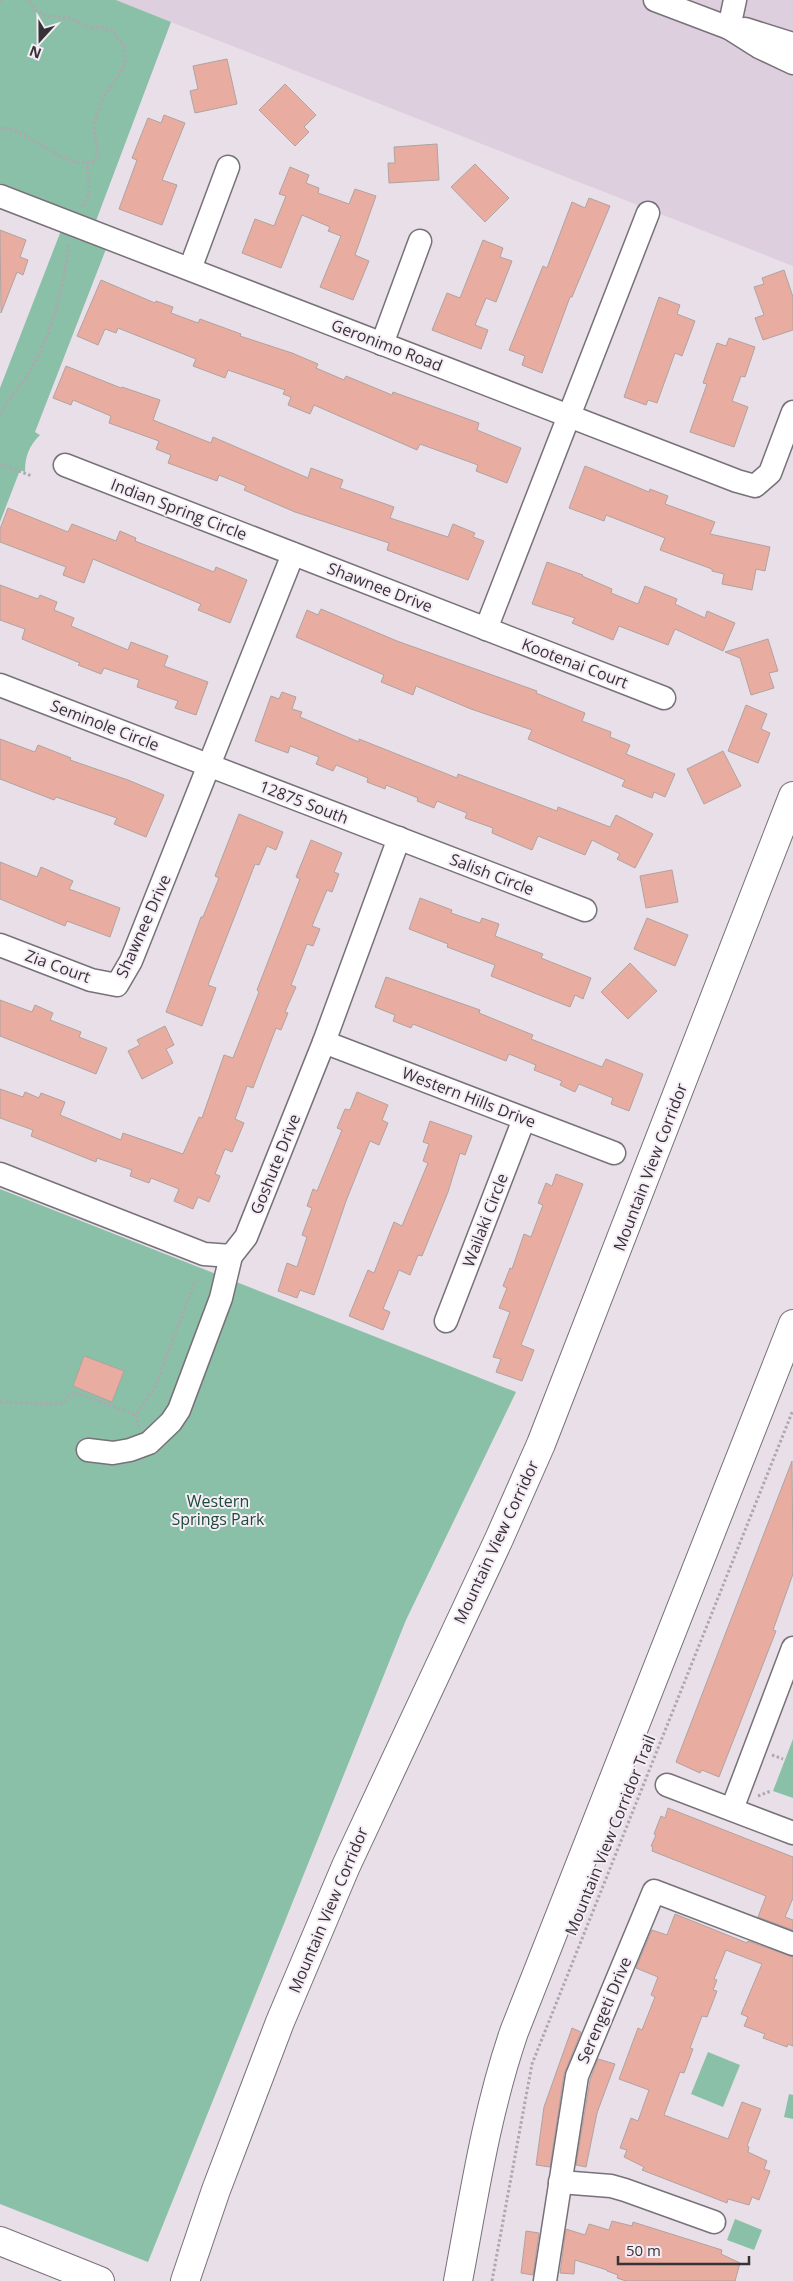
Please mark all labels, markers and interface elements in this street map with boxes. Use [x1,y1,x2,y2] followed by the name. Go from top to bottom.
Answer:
[15,15,65,65] north arrow
[26,42,44,64] text: N
[328,314,446,376] street label: Geronimo Road
[108,473,250,545] street label: Indian Spring Circle
[324,557,436,617] street label: Shawnee Drive
[519,633,632,694] street label: Kootenai Court
[48,694,162,756] street label: Seminole Circle
[256,775,352,829] street label: 12875 South
[447,848,537,900] street label: Salish Circle
[110,871,176,981] street label: Shawnee Drive
[22,944,94,988] street label: Zia Court
[399,1061,539,1133] street label: Western Hills Drive
[608,1079,692,1254] street label: Mountain View Corridor
[245,1110,305,1218] street label: Goshute Drive
[457,1170,513,1270] street label: Wailaki Circle
[448,1456,544,1627] street label: Mountain View Corridor
[172,1490,265,1530] park label: Western Springs Park
[560,1731,660,1939] street label: Mountain View Corridor Trail
[283,1823,373,1996] street label: Mountain View Corridor
[572,1953,636,2067] street label: Serengeti Drive
[618,2234,749,2266] scale bar
[626,2240,661,2260] text: 50 m

